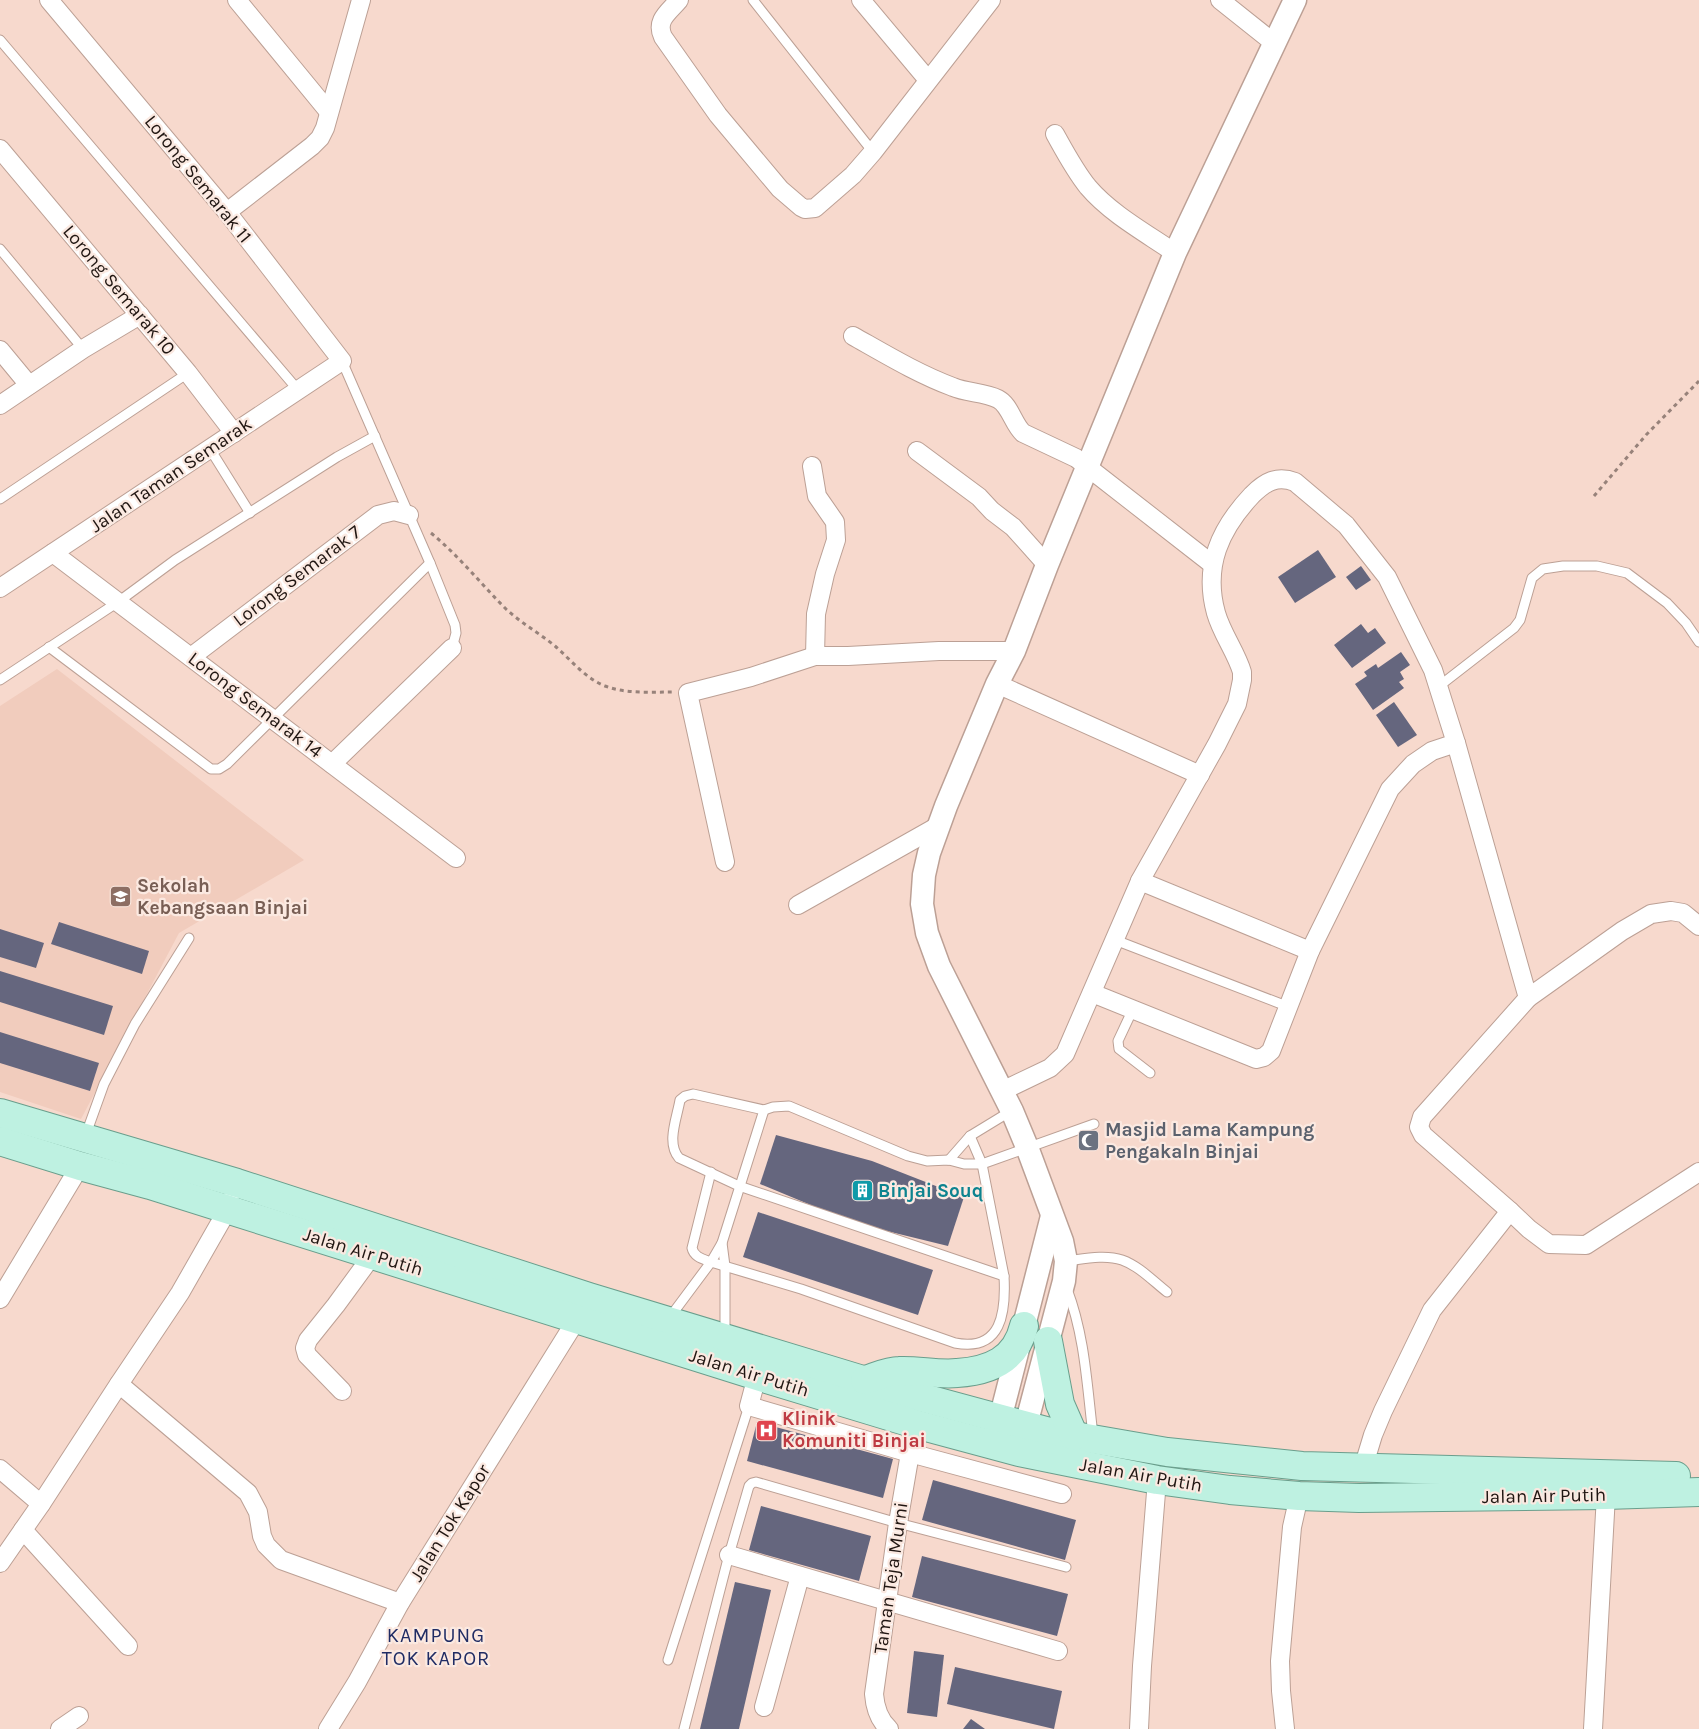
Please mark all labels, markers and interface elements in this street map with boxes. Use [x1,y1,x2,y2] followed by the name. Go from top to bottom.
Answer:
[140,111,256,247] street label: Lorong Semarak 11
[58,221,180,359] street label: Lorong Semarak 10
[86,413,256,537] street label: Jalan Taman Semarak
[229,521,365,631] street label: Lorong Semarak 7
[184,647,327,763] street label: Lorong Semarak 14
[137,875,308,919] place label: Sekolah Kebangsaan Binjai
[109,885,133,909] school or university icon: Sekolah Kebangsaan Binjai
[1105,1119,1314,1163] place label: Masjid Lama Kampung Pengakaln Binjai
[1077,1129,1101,1153] mosque icon: Masjid Lama Kampung Pengakaln Binjai
[850,1179,874,1203] building icon: Binjai Souq
[878,1180,984,1202] place label: Binjai Souq
[300,1223,426,1281] street label: Jalan Air Putih
[686,1344,812,1402] street label: Jalan Air Putih
[782,1408,926,1452] place label: Klinik Komuniti Binjai
[754,1418,778,1442] hospital icon: Klinik Komuniti Binjai
[1078,1453,1204,1497] street label: Jalan Air Putih
[405,1460,495,1586] street label: Jalan Tok Kapor
[1482,1484,1606,1508] street label: Jalan Air Putih
[869,1501,913,1655] street label: Taman Teja Murni
[382,1624,490,1670] district label: KAMPUNG TOK KAPOR

